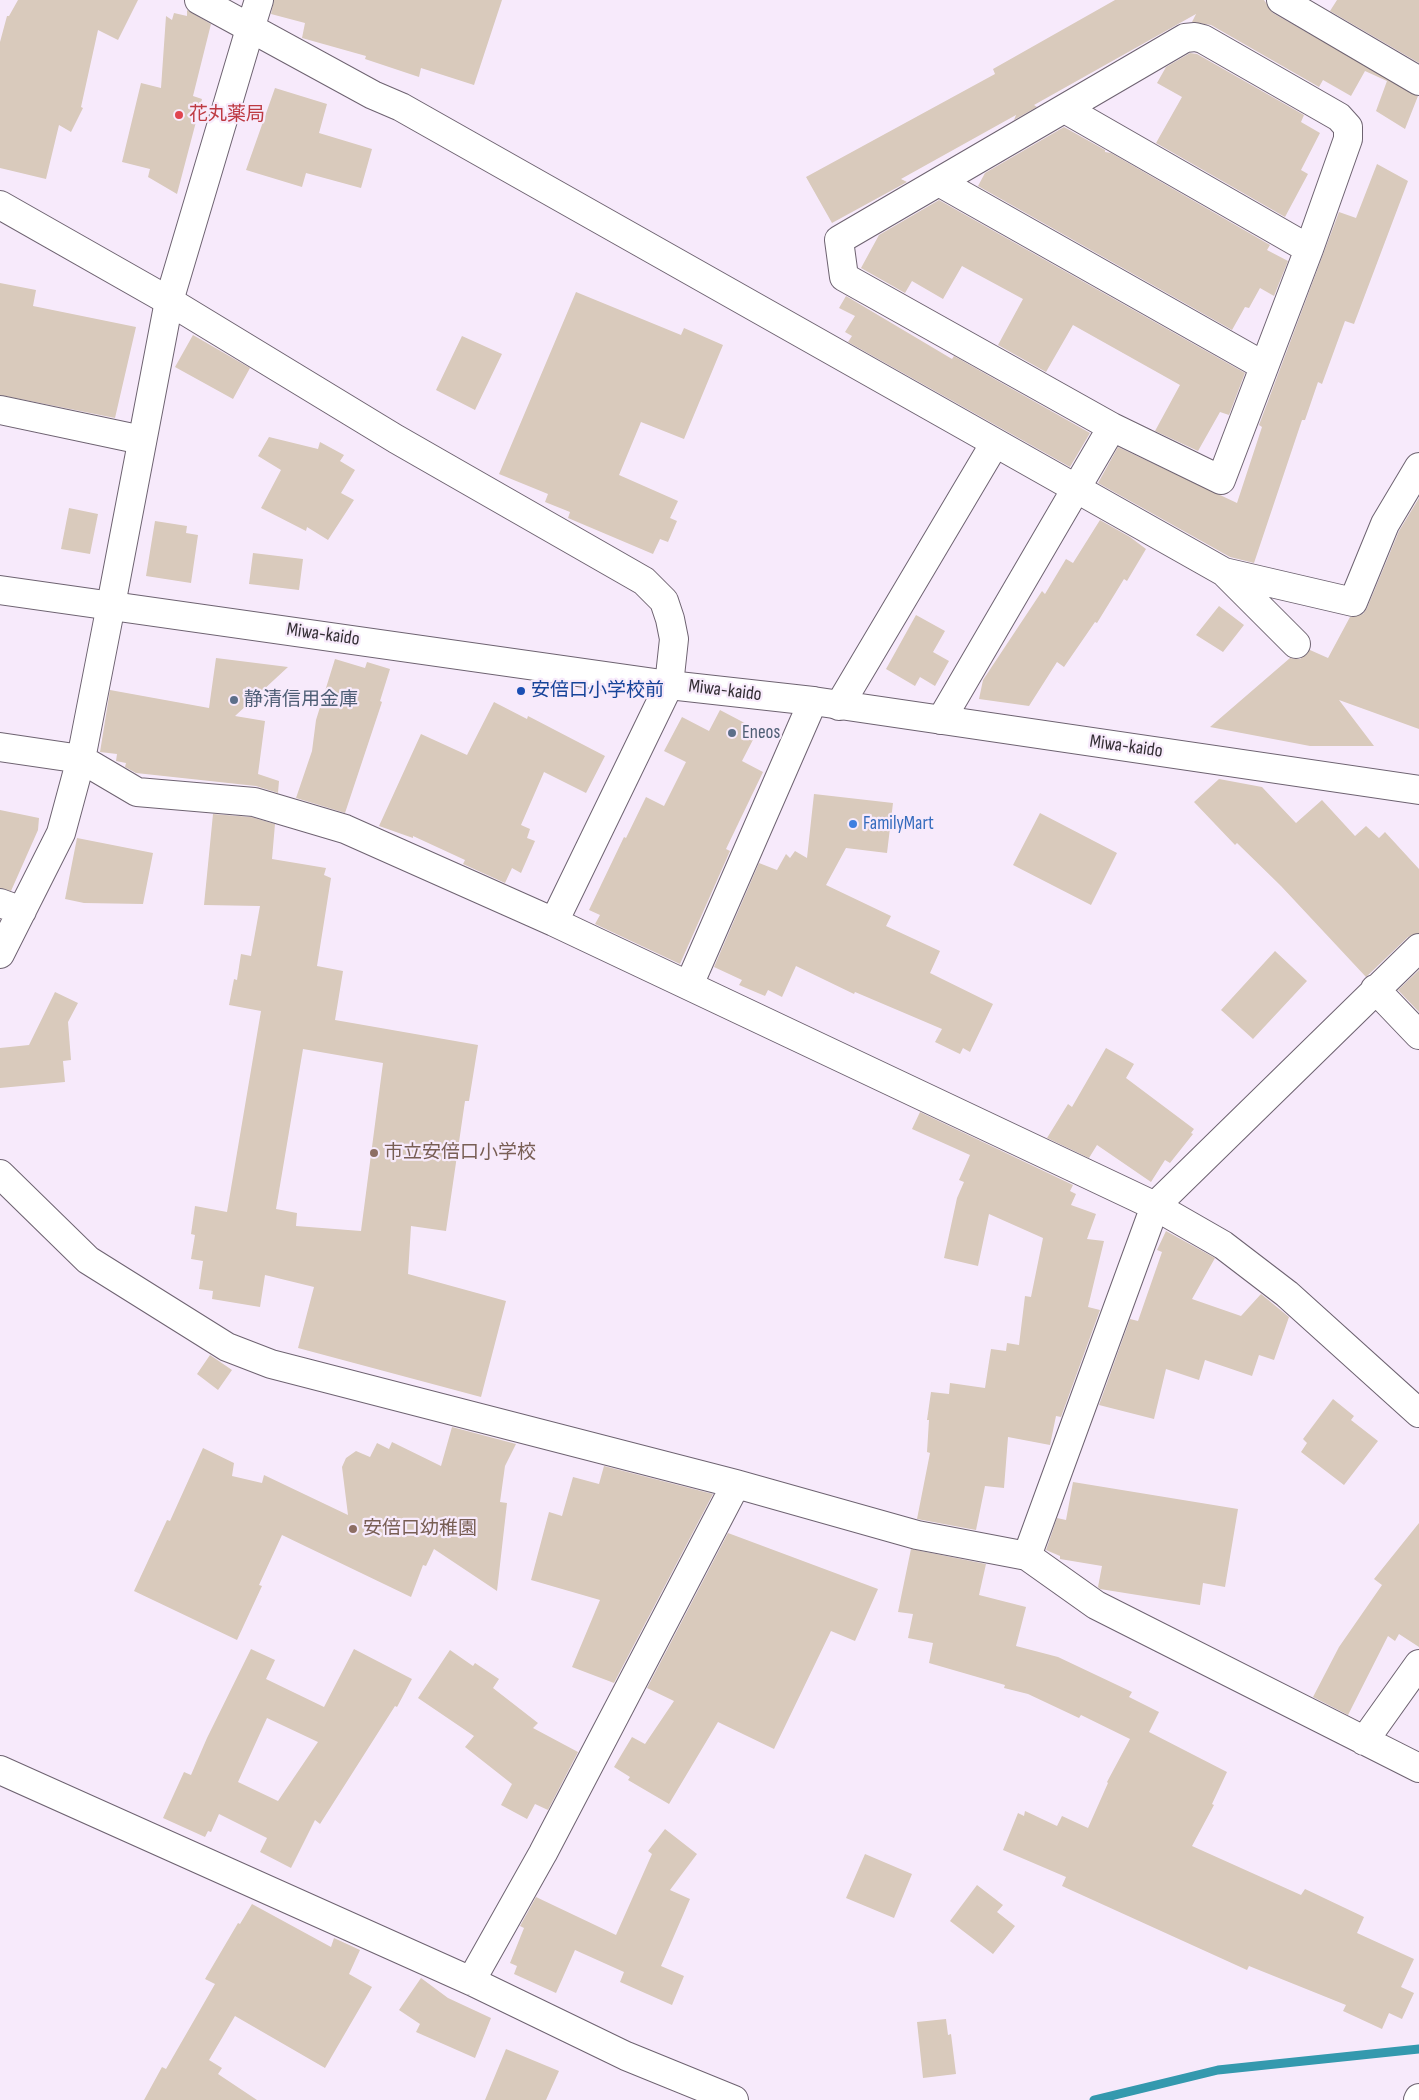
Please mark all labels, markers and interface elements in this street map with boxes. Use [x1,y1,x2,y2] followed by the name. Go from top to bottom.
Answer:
[189,104,265,126] place label: 花丸薬局
[173,109,185,121] marker: 花丸薬局
[285,619,361,651] street label: Miwa-kaido
[687,675,763,707] street label: Miwa-kaido
[531,680,664,702] place label: 安倍口小学校前
[515,685,527,697] marker: 安倍口小学校前
[244,689,358,711] place label: 静清信用金庫
[228,694,240,706] marker: 静清信用金庫
[742,722,780,744] place label: Eneos
[726,727,738,739] marker: Eneos
[1088,731,1164,763] street label: Miwa-kaido
[863,813,934,835] place label: FamilyMart
[847,818,859,830] marker: FamilyMart
[384,1142,536,1164] place label: 市立安倍口小学校
[368,1147,380,1159] marker: 市立安倍口小学校
[363,1518,477,1540] place label: 安倍口幼稚園
[347,1523,359,1535] marker: 安倍口幼稚園

